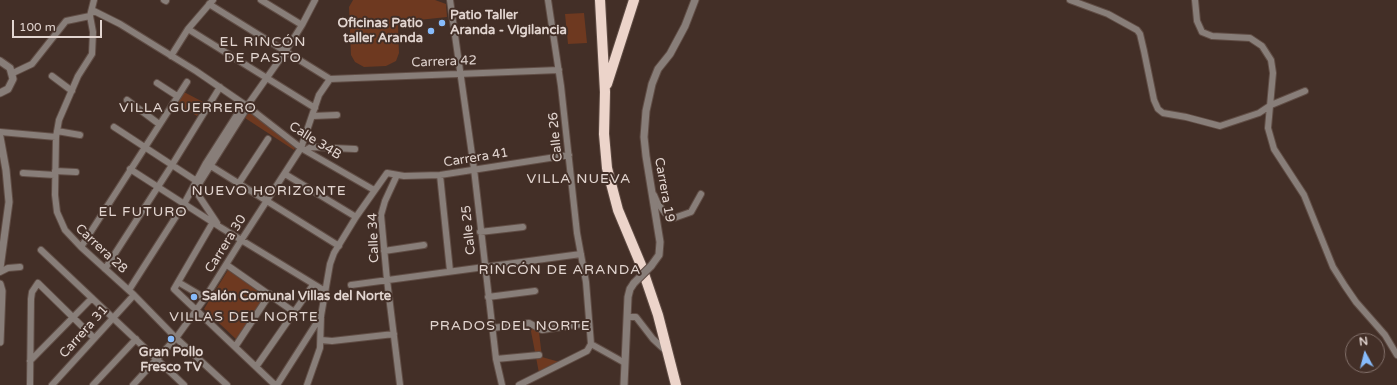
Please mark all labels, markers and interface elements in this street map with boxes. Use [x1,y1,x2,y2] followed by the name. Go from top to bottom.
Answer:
[450,8,567,39] place label: Patio Taller Aranda - Vigilancia
[14,12,104,38] scale bar
[337,16,423,47] place label: Oficinas Patio taller Aranda
[437,18,447,28] marker: Patio Taller Aranda - Vigilancia
[19,20,56,34] text: 100 m
[426,26,436,36] marker: Oficinas Patio taller Aranda
[220,34,306,66] district label: EL RINCÓN DE PASTO
[411,53,477,71] street label: Carrera 42
[119,100,257,116] district label: VILLA GUERRERO
[546,111,566,163] street label: Calle 26
[286,119,344,163] street label: Calle 34B
[442,145,510,171] street label: Carrera 41
[651,156,677,224] street label: Carrera 19
[527,171,631,187] district label: VILLA NUEVA
[191,183,347,199] district label: NUEVO HORIZONTE
[98,204,188,220] district label: EL FUTURO
[459,204,479,256] street label: Calle 25
[202,212,250,276] street label: Carrera 30
[365,213,383,263] street label: Calle 34
[72,221,130,277] street label: Carrera 28
[479,262,641,278] district label: RINCÓN DE ARANDA
[202,289,391,305] place label: Salón Comunal Villas del Norte
[189,292,199,302] marker: Salón Comunal Villas del Norte
[56,302,112,362] street label: Carrera 31
[169,309,319,325] district label: VILLAS DEL NORTE
[429,318,591,334] district label: PRADOS DEL NORTE
[1345,333,1385,373] north arrow
[166,334,176,344] marker: Gran Pollo Fresco TV
[1358,335,1369,349] text: N
[139,345,203,376] place label: Gran Pollo Fresco TV

